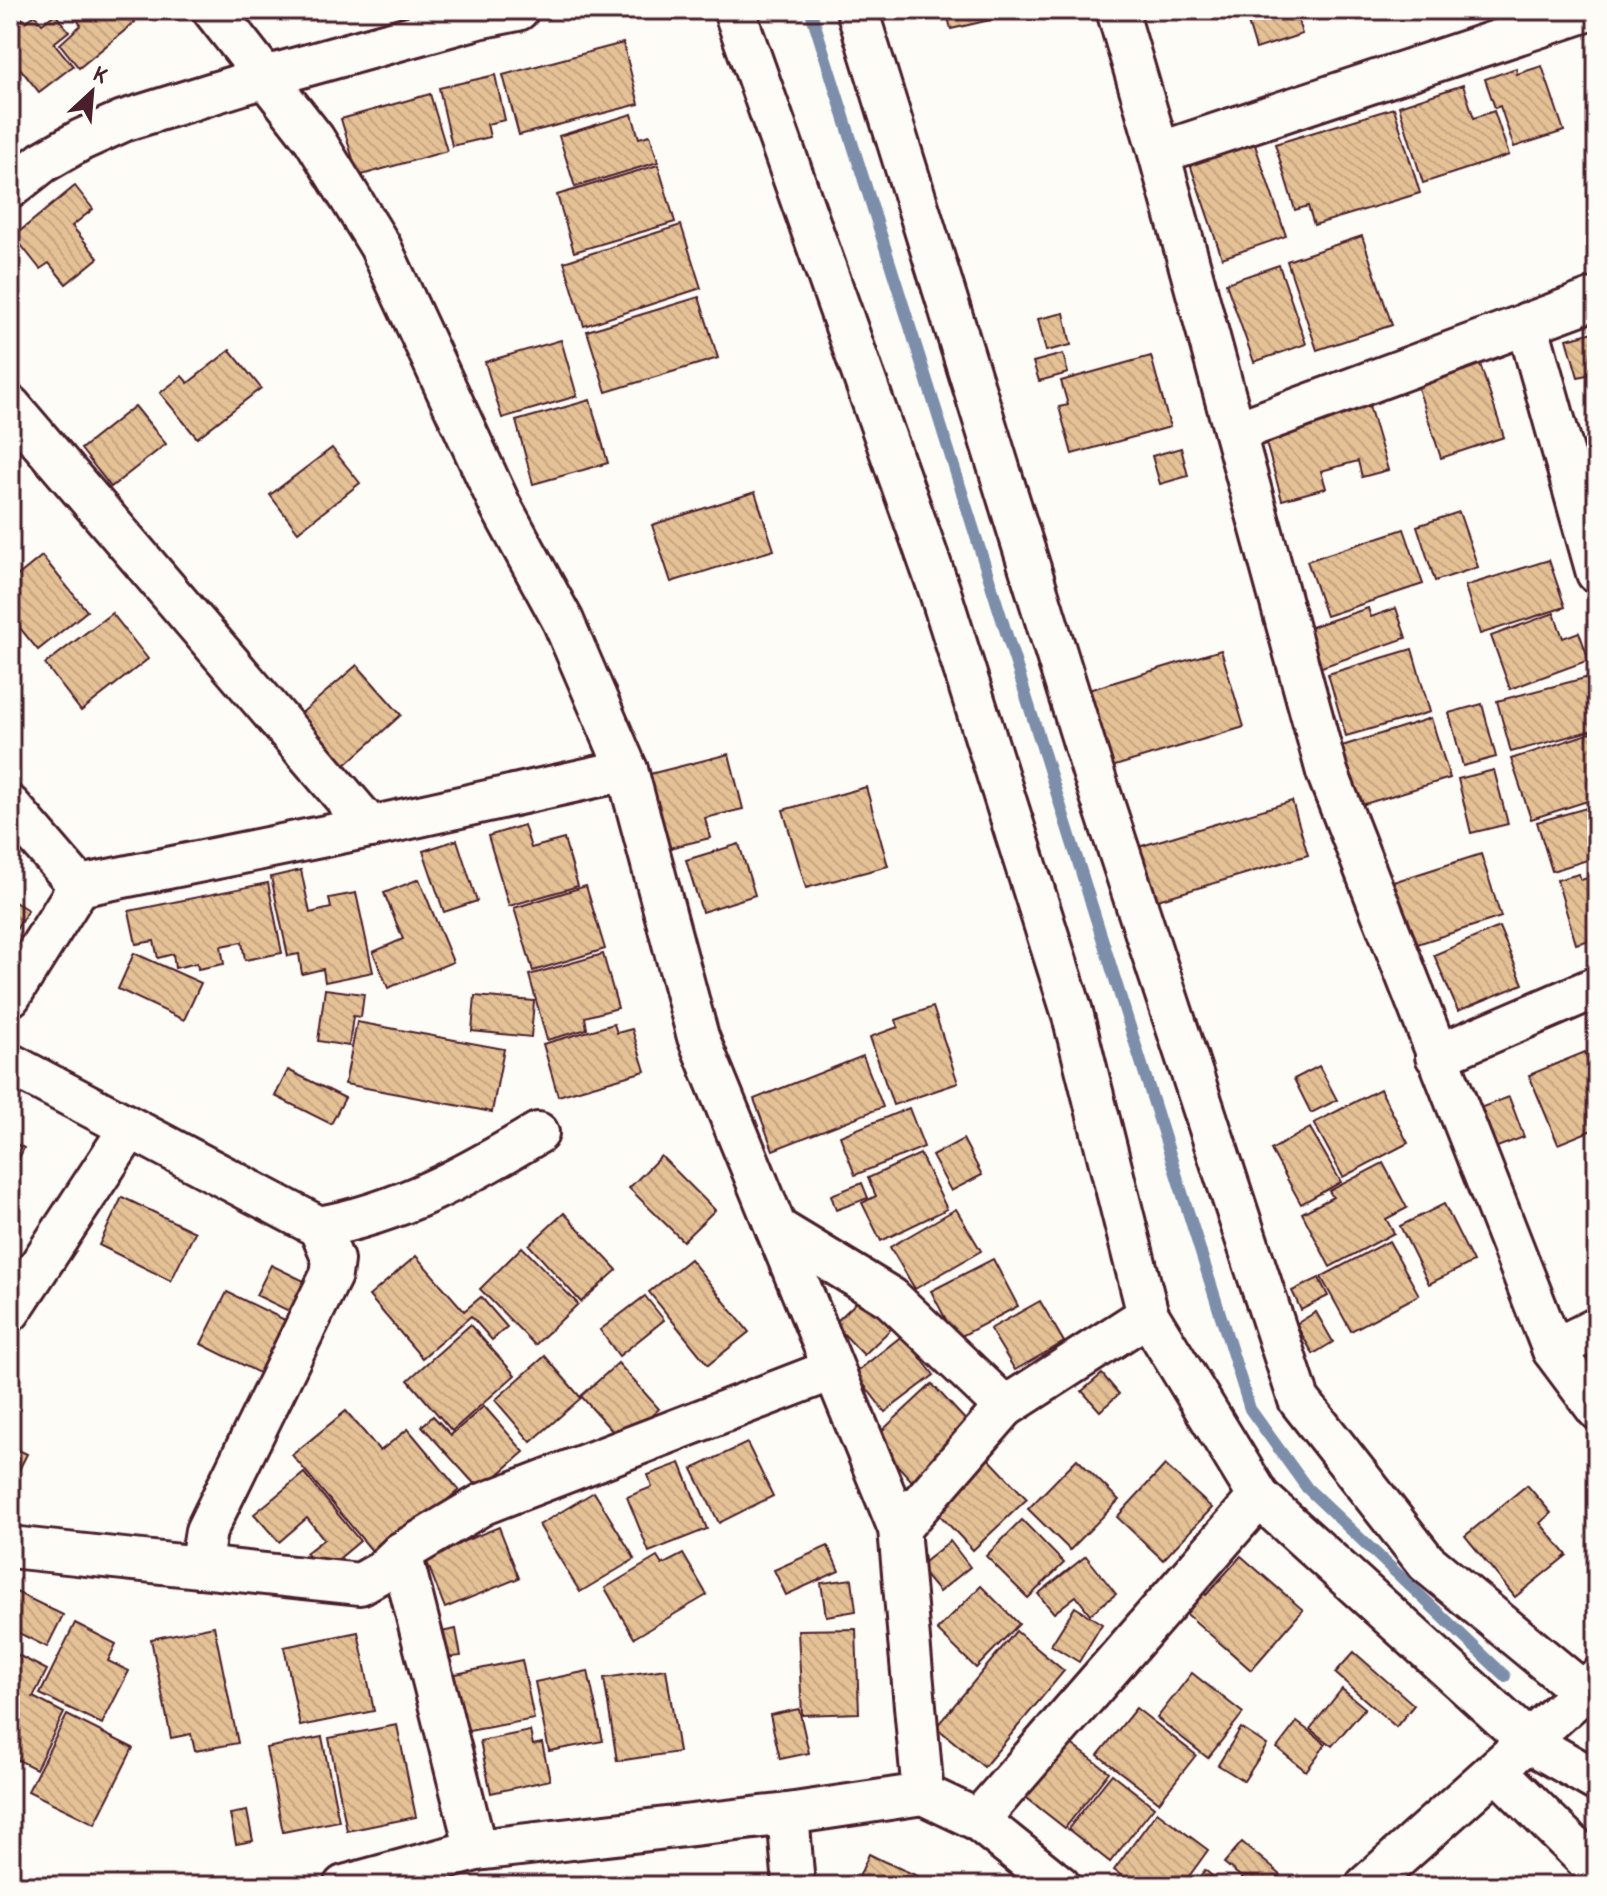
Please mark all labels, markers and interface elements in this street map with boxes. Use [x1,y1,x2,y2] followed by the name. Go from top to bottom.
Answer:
[52,52,132,132] north arrow
[89,58,113,90] text: K

